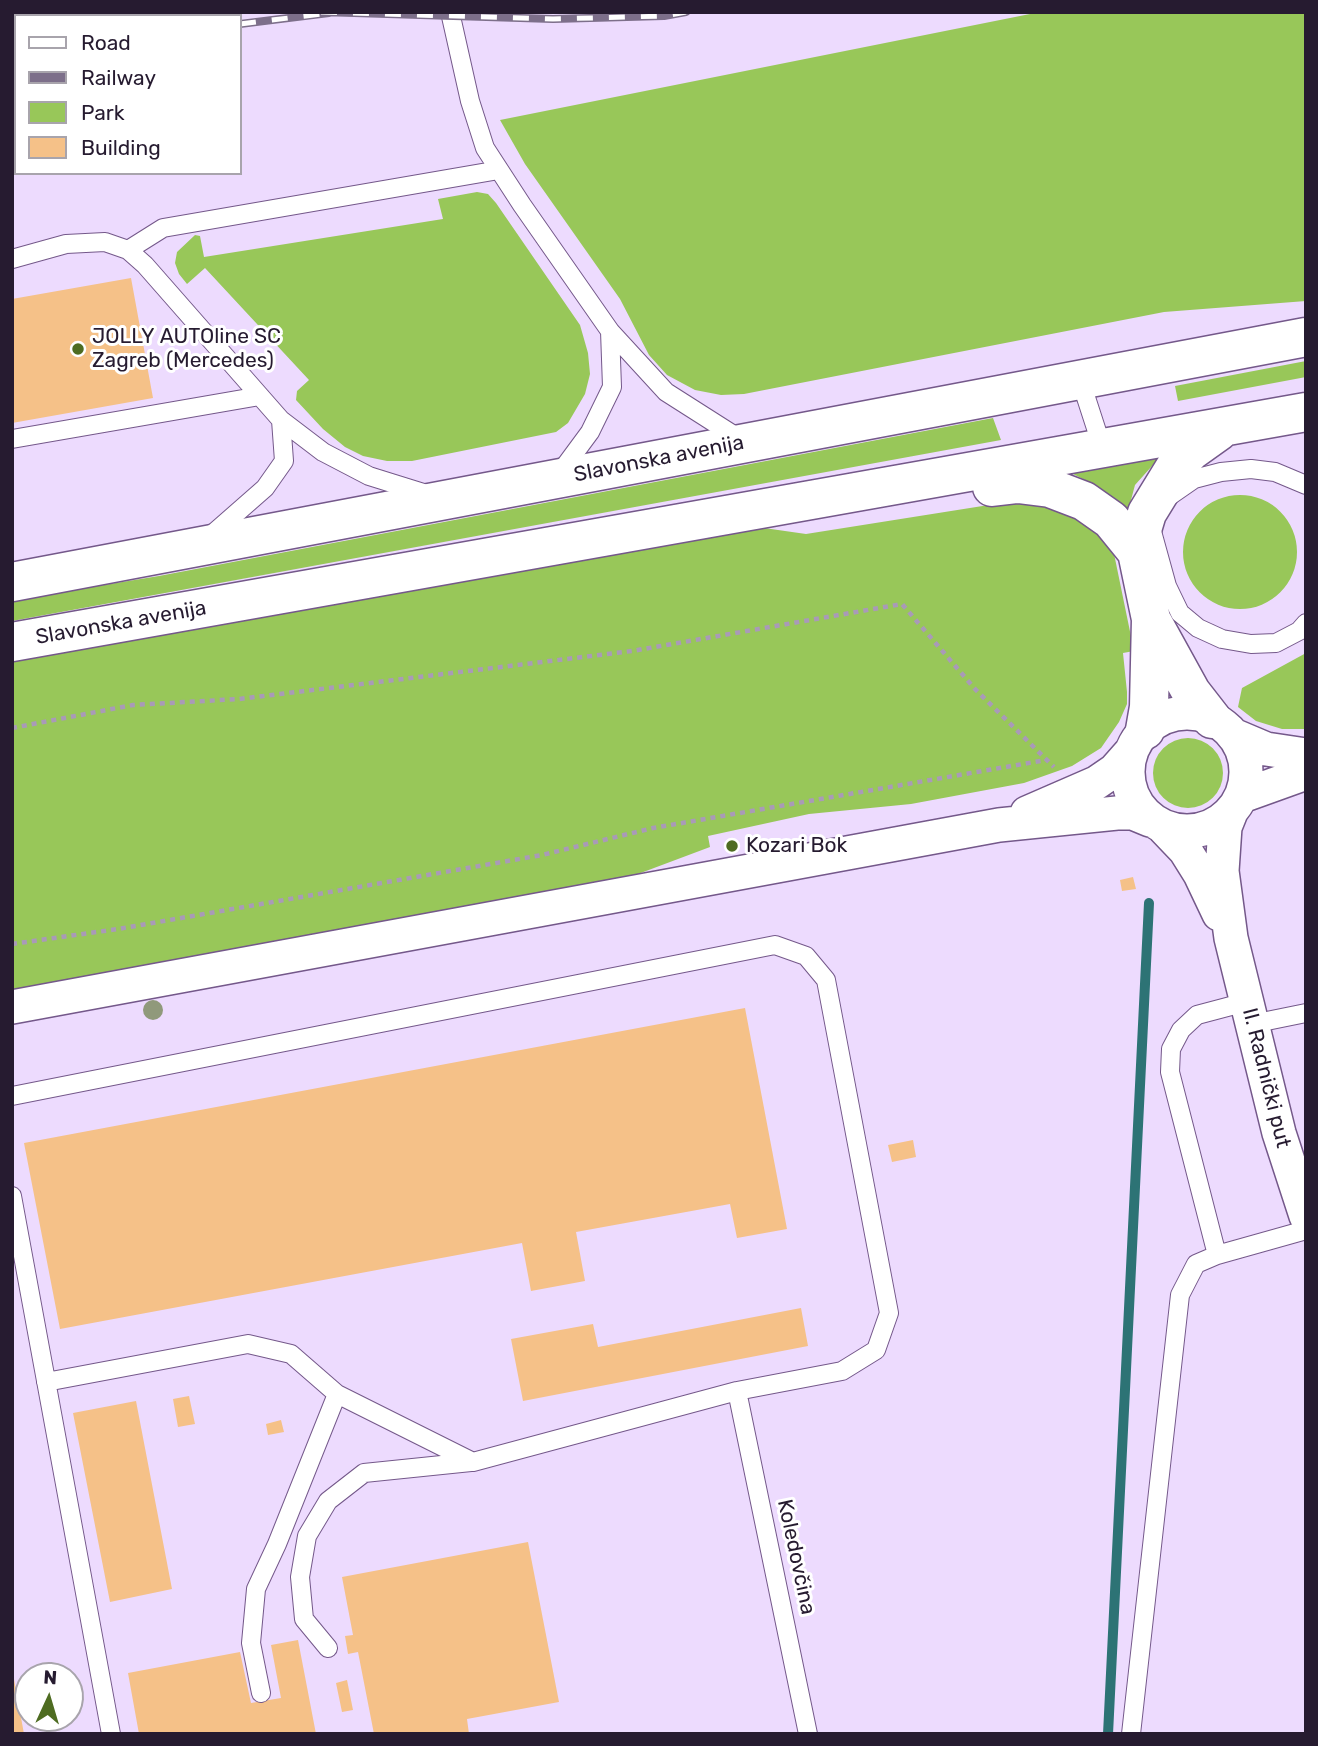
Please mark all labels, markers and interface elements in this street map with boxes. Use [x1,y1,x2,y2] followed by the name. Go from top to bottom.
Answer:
[14,14,242,175] legend
[81,30,131,55] text: Road
[81,65,156,90] text: Railway
[81,100,125,125] text: Park
[81,135,161,160] text: Building
[92,324,281,374] place label: JOLLY AUTOline SC Zagreb (Mercedes)
[70,341,86,357] marker: JOLLY AUTOline SC Zagreb (Mercedes)
[572,430,746,488] street label: Slavonska avenija
[34,596,208,650] street label: Slavonska avenija
[746,833,847,859] place label: Kozari Bok
[724,838,740,854] marker: Kozari Bok
[1236,1005,1296,1151] street label: II. Radnički put
[771,1497,821,1617] street label: Koledovčina
[14,1662,84,1732] north arrow
[43,1666,58,1689] text: N

